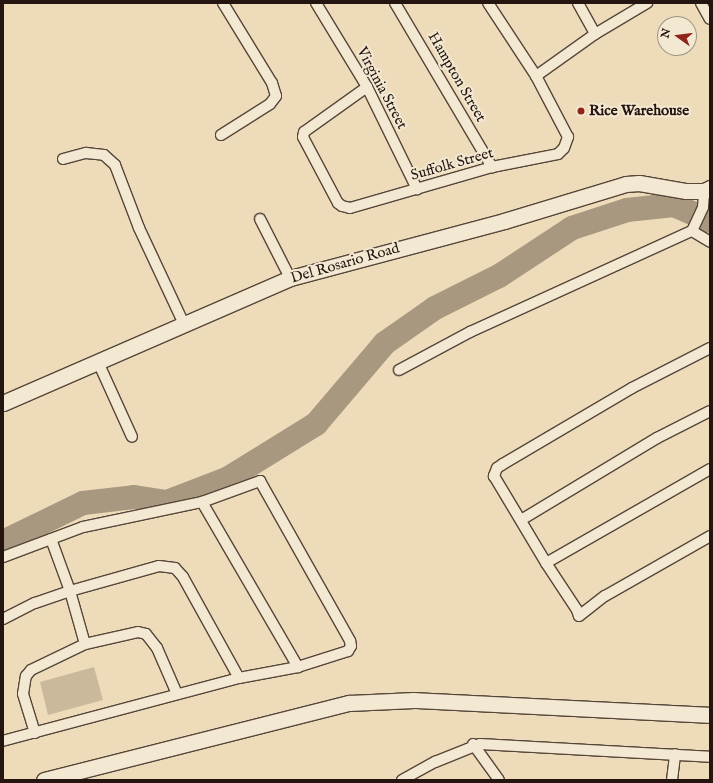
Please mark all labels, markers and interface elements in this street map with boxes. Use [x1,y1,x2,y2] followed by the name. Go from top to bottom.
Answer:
[657,16,697,56] north arrow
[658,27,674,40] text: N
[424,29,490,125] street label: Hampton Street
[353,44,411,132] street label: Virginia Street
[589,102,689,120] place label: Rice Warehouse
[576,106,586,116] marker: Rice Warehouse
[409,144,495,184] street label: Suffolk Street
[289,239,401,287] street label: Del Rosario Road

